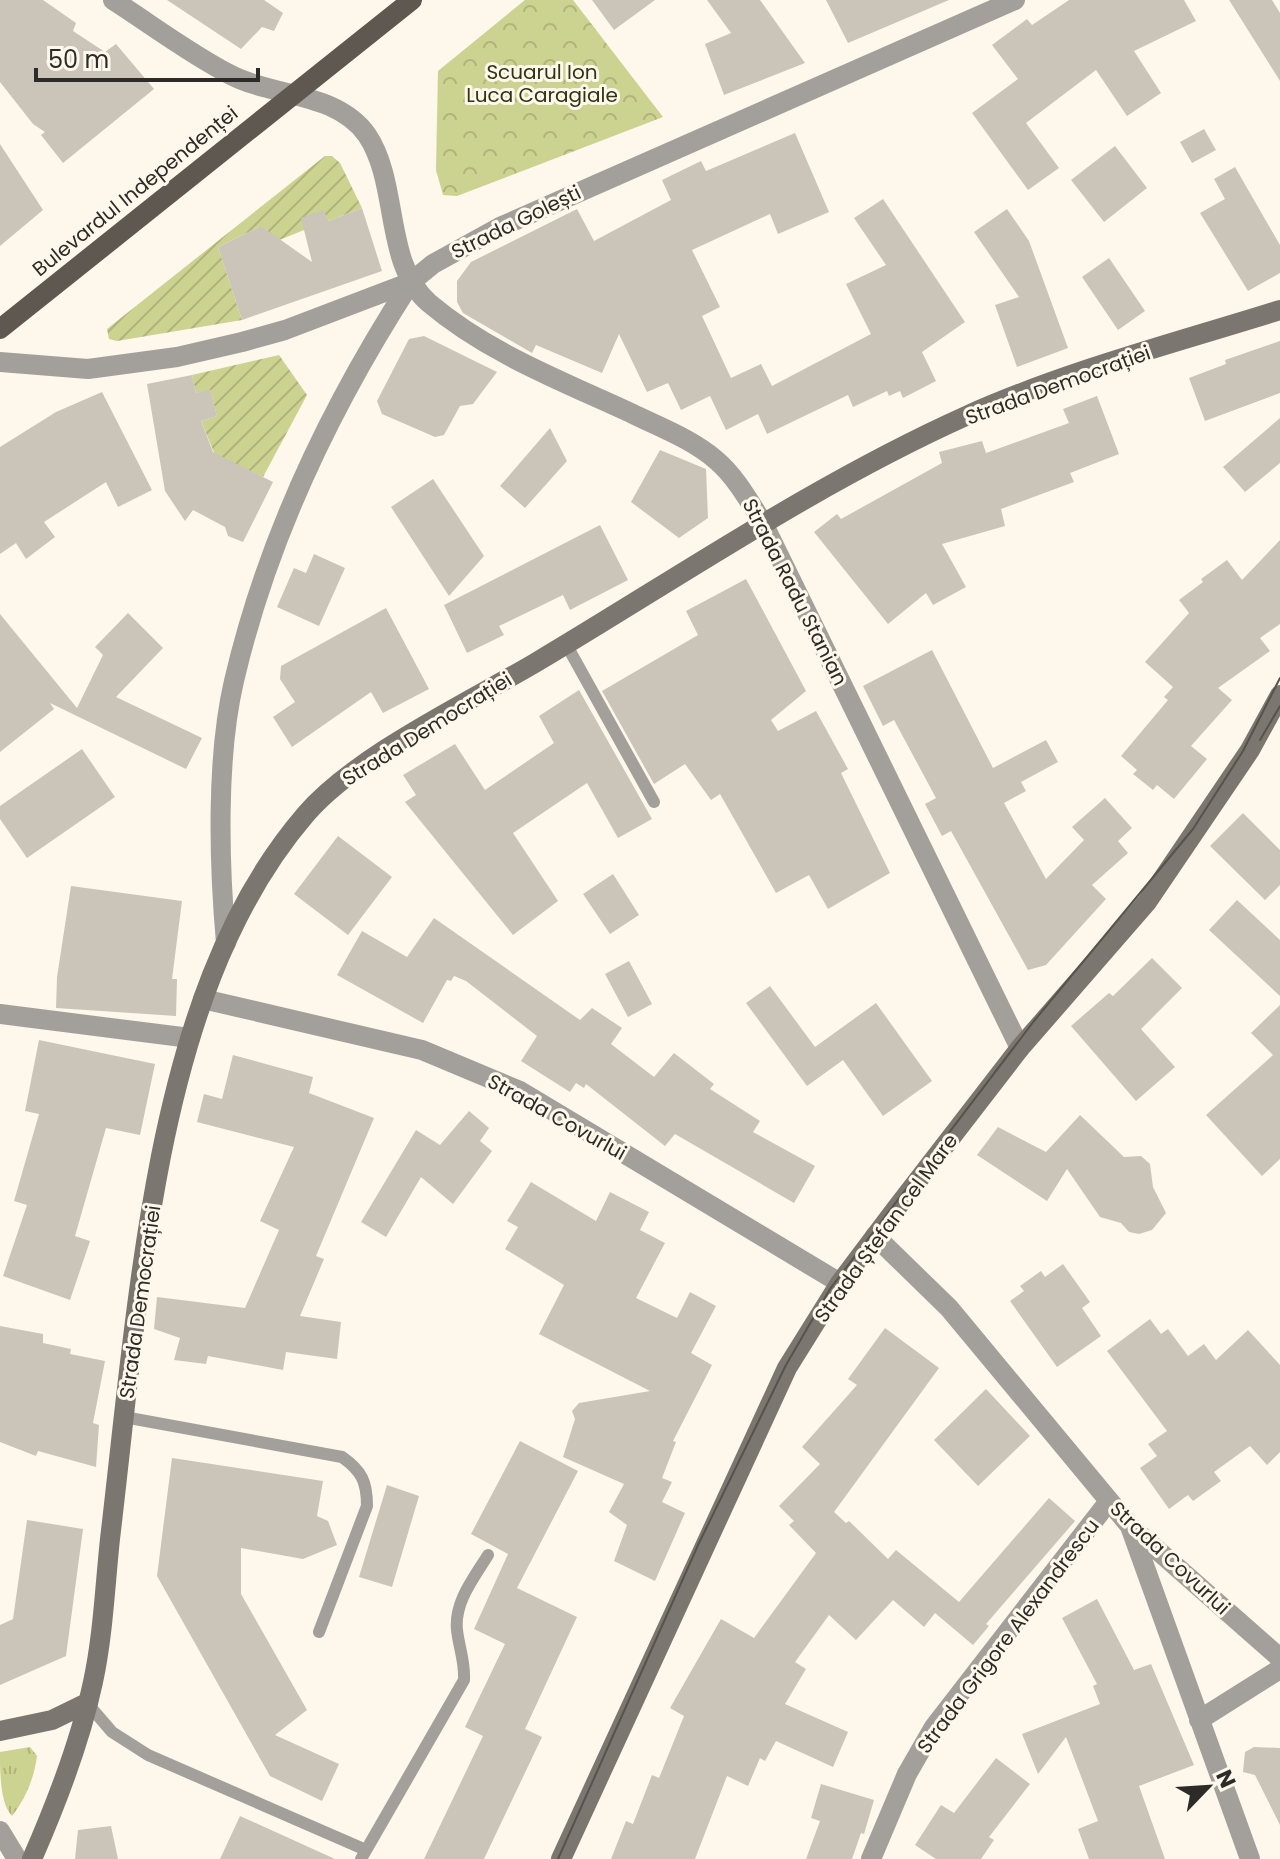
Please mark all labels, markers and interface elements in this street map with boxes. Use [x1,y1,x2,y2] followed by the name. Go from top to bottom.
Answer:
[36,32,258,82] scale bar
[48,43,109,76] text: 50 m
[466,58,618,109] park label: Scuarul Ion Luca Caragiale
[26,99,244,283] street label: Bulevardul Independenței
[447,179,585,265] street label: Strada Golești
[962,339,1154,431] street label: Strada Democrației
[736,494,854,690] street label: Strada Radu Stanian
[337,665,517,793] street label: Strada Democrației
[483,1067,631,1167] street label: Strada Covurlui
[808,1128,964,1328] street label: Strada Ștefan cel Mare
[113,1204,167,1400] street label: Strada Democrației
[1104,1495,1236,1621] street label: Strada Covurlui
[910,1513,1106,1759] street label: Strada Grigore Alexandrescu
[1168,1747,1248,1827] north arrow
[1208,1765,1243,1793] text: N

